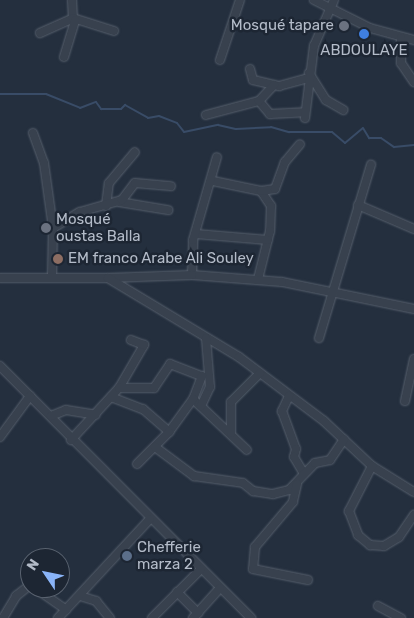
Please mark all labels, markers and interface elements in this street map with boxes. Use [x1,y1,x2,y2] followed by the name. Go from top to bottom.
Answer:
[230,17,334,35] place label: Mosqué tapare
[338,20,350,32] marker: Mosqué tapare
[358,28,370,40] marker: ABDOULAYE
[320,42,408,60] place label: ABDOULAYE
[56,210,141,245] place label: Mosqué oustas Balla
[40,222,52,234] marker: Mosqué oustas Balla
[68,250,255,268] place label: EM franco Arabe Ali Souley
[52,253,64,265] marker: EM franco Arabe Ali Souley
[137,538,201,573] place label: Chefferie marza 2
[20,548,70,598] north arrow
[121,550,133,562] marker: Chefferie marza 2
[23,556,43,574] text: N

